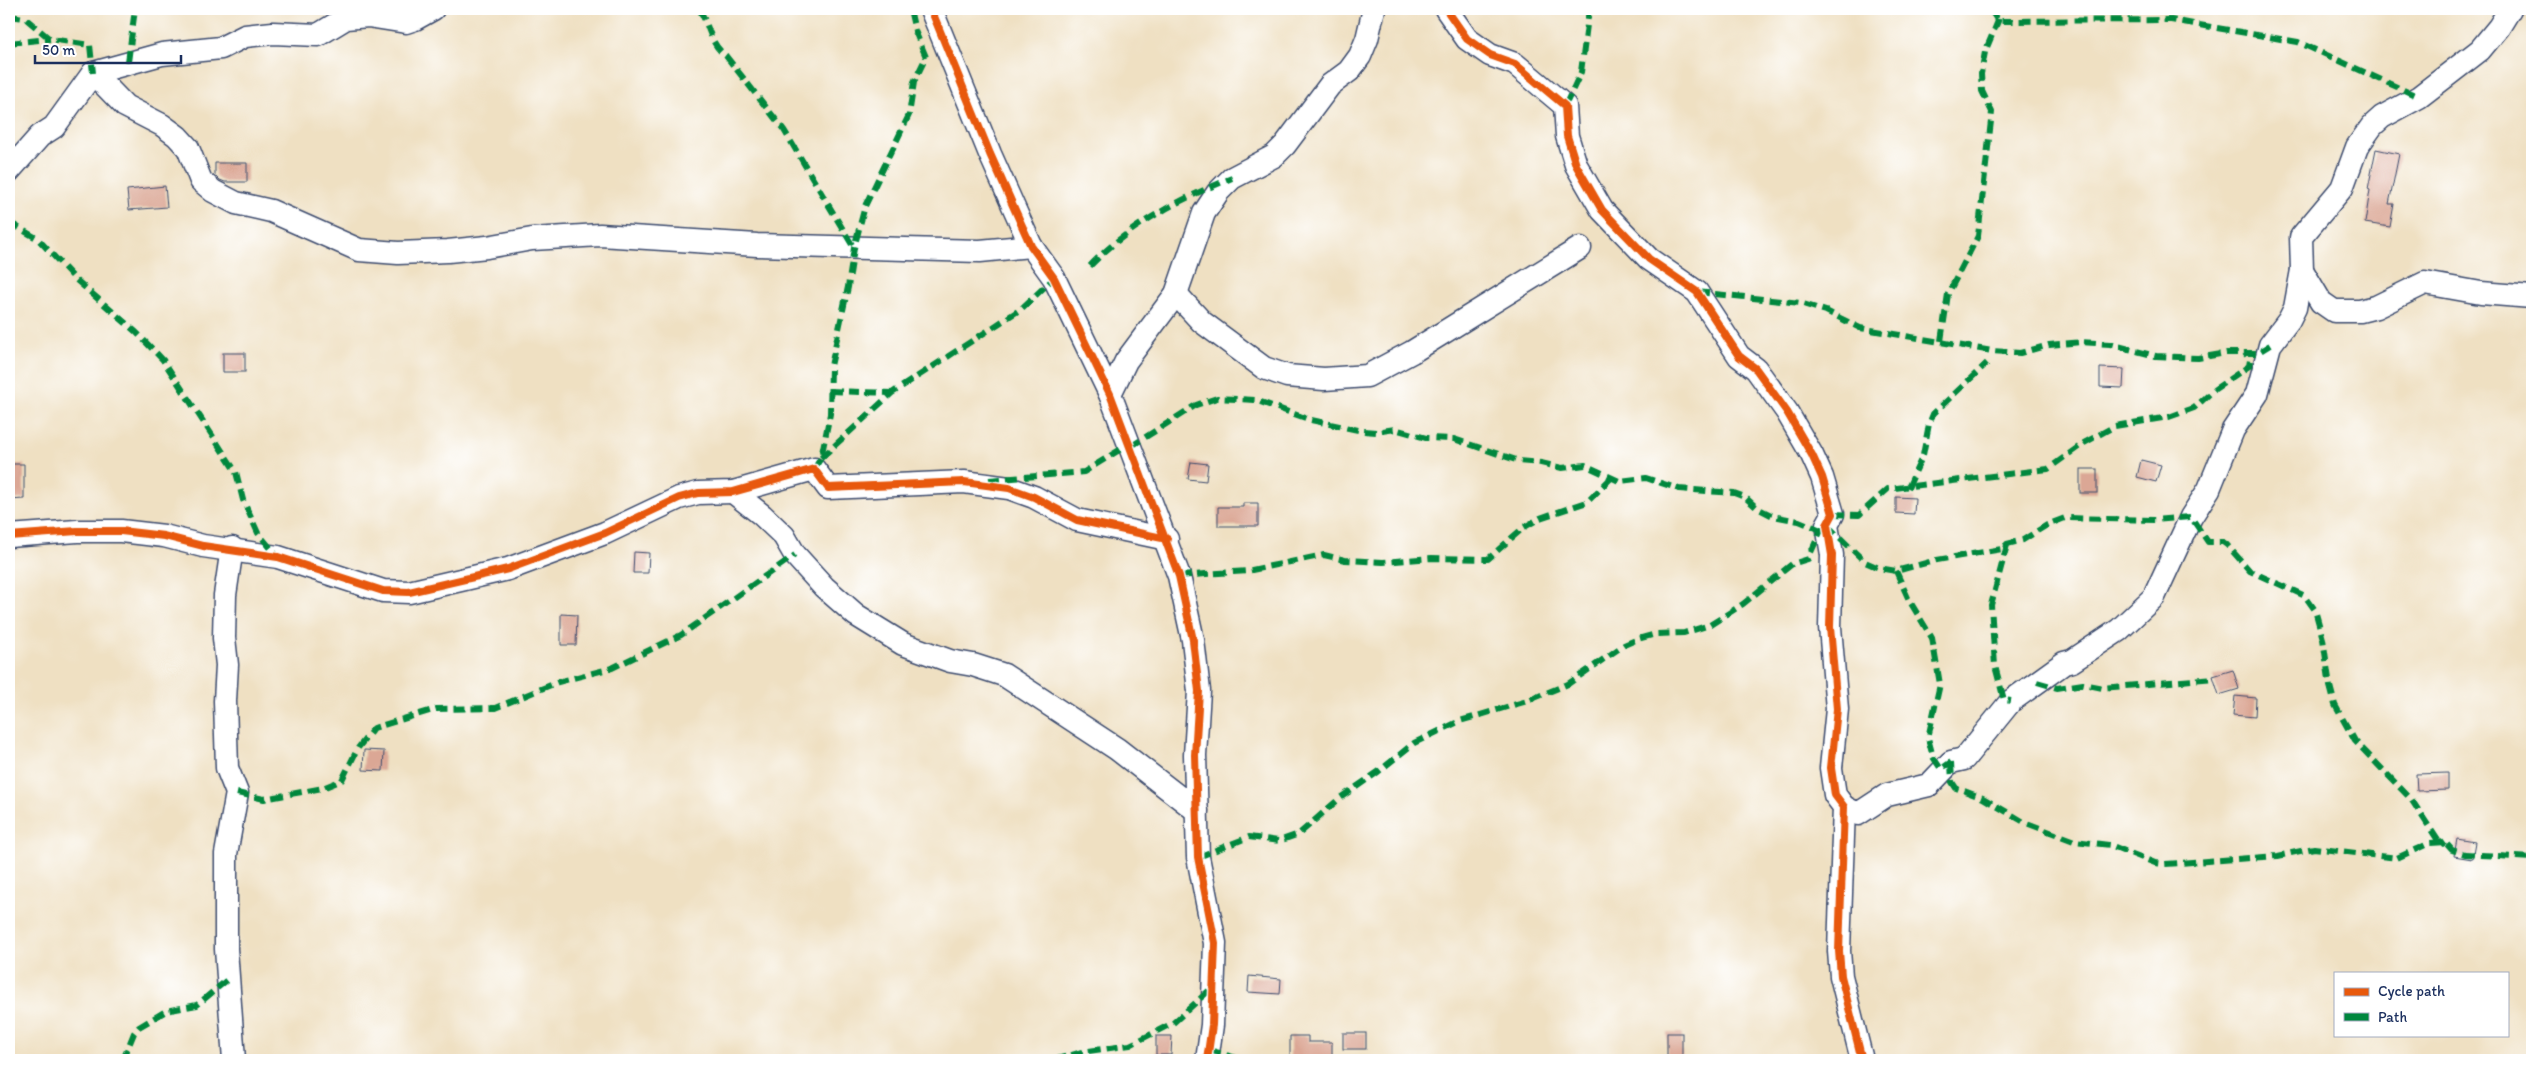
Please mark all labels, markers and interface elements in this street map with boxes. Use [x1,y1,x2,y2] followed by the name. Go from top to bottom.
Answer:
[35,32,181,64] scale bar
[42,41,75,59] text: 50 m
[2334,972,2508,1036] legend
[2378,982,2445,1000] text: Cycle path
[2378,1008,2407,1026] text: Path

